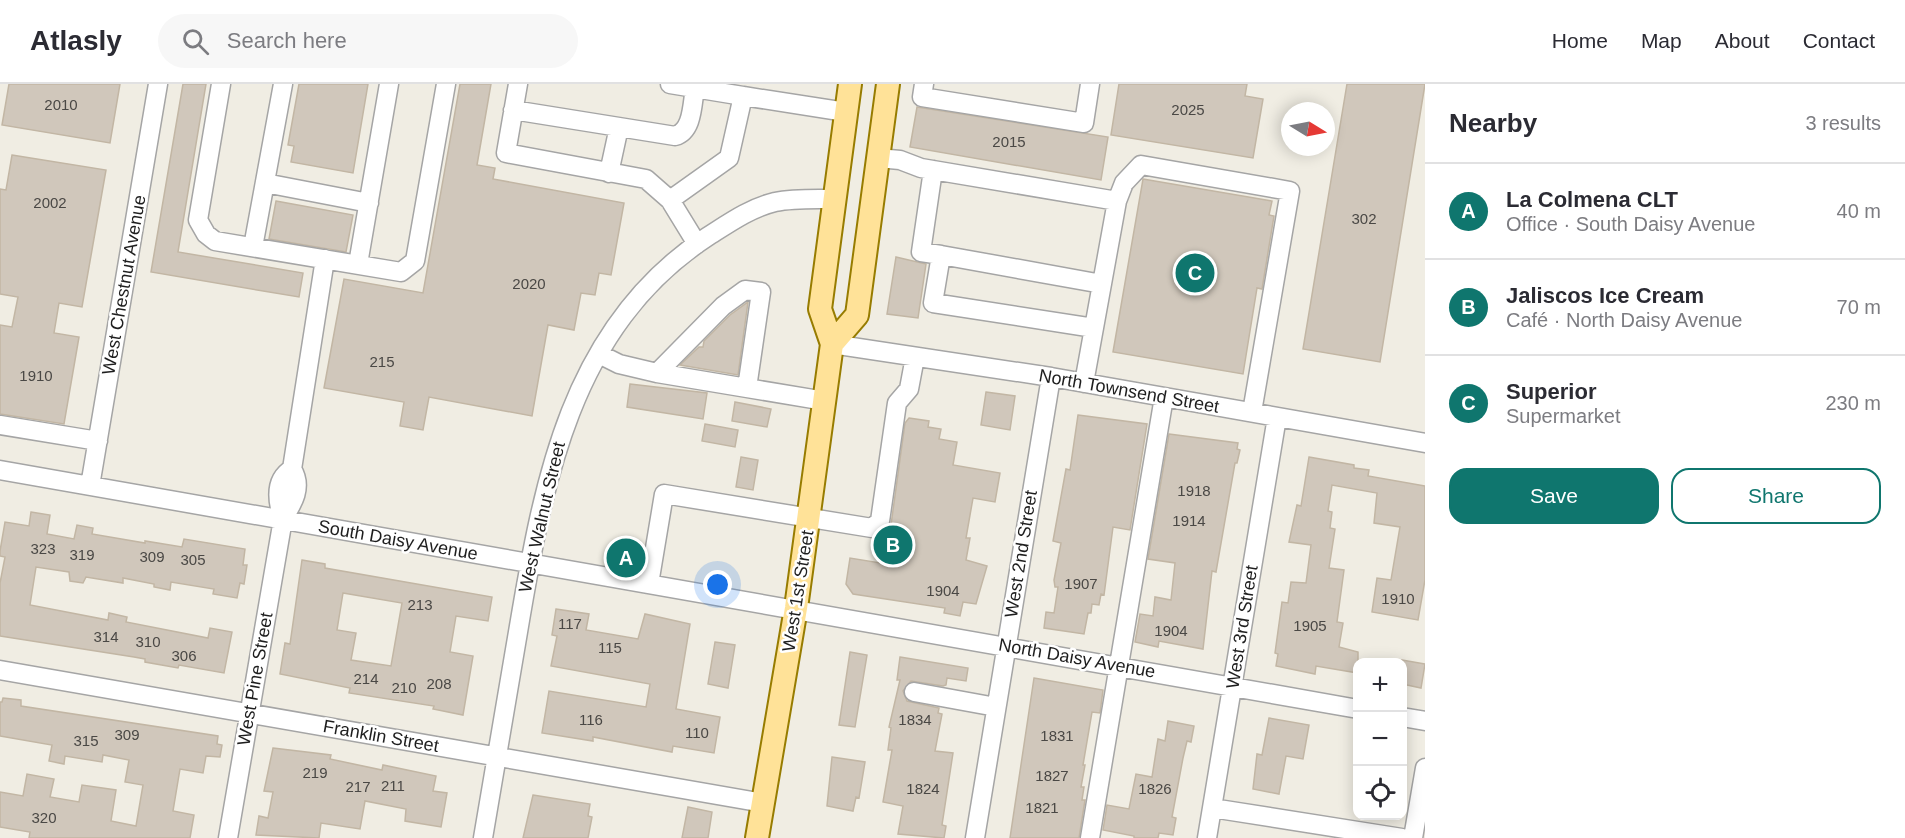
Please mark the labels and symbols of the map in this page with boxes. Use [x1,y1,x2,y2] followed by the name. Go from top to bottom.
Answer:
[44,96,78,113] house number: 2010
[1171,101,1205,118] house number: 2025
[1281,102,1335,156] north arrow
[992,133,1026,150] house number: 2015
[98,193,150,377] street label: West Chestnut Avenue
[33,194,67,211] house number: 2002
[1351,210,1377,227] house number: 302
[1176,250,1214,296] pin: C
[512,275,546,292] house number: 2020
[369,353,395,370] house number: 215
[1037,365,1221,417] street label: North Townsend Street
[19,367,53,384] house number: 1910
[515,440,569,594] street label: West Walnut Street
[1177,482,1211,499] house number: 1918
[1001,489,1041,619] street label: West 2nd Street
[1172,512,1206,529] house number: 1914
[317,516,479,564] street label: South Daisy Avenue
[874,522,912,568] pin: B
[779,529,817,653] street label: West 1st Street
[606,536,646,580] pin: A
[30,540,56,557] house number: 323
[69,546,95,563] house number: 319
[139,548,165,565] house number: 309
[180,551,206,568] house number: 305
[1222,564,1262,690] street label: West 3rd Street
[703,570,732,599] your location
[1064,575,1098,592] house number: 1907
[926,582,960,599] house number: 1904
[1381,590,1415,607] house number: 1910
[407,596,433,613] house number: 213
[233,611,277,747] street label: West Pine Street
[558,615,582,632] house number: 117
[1293,617,1327,634] house number: 1905
[1154,622,1188,639] house number: 1904
[93,628,119,645] house number: 314
[135,633,161,650] house number: 310
[997,634,1157,682] street label: North Daisy Avenue
[598,639,622,656] house number: 115
[171,647,197,664] house number: 306
[353,670,379,687] house number: 214
[426,675,452,692] house number: 208
[391,679,417,696] house number: 210
[579,711,603,728] house number: 116
[898,711,932,728] house number: 1834
[322,716,440,756] street label: Franklin Street
[685,724,709,741] house number: 110
[114,726,140,743] house number: 309
[1040,727,1074,744] house number: 1831
[73,732,99,749] house number: 315
[302,764,328,781] house number: 219
[1035,767,1069,784] house number: 1827
[381,777,405,794] house number: 211
[345,778,371,795] house number: 217
[906,780,940,797] house number: 1824
[1138,780,1172,797] house number: 1826
[1025,799,1059,816] house number: 1821
[31,809,57,826] house number: 320

